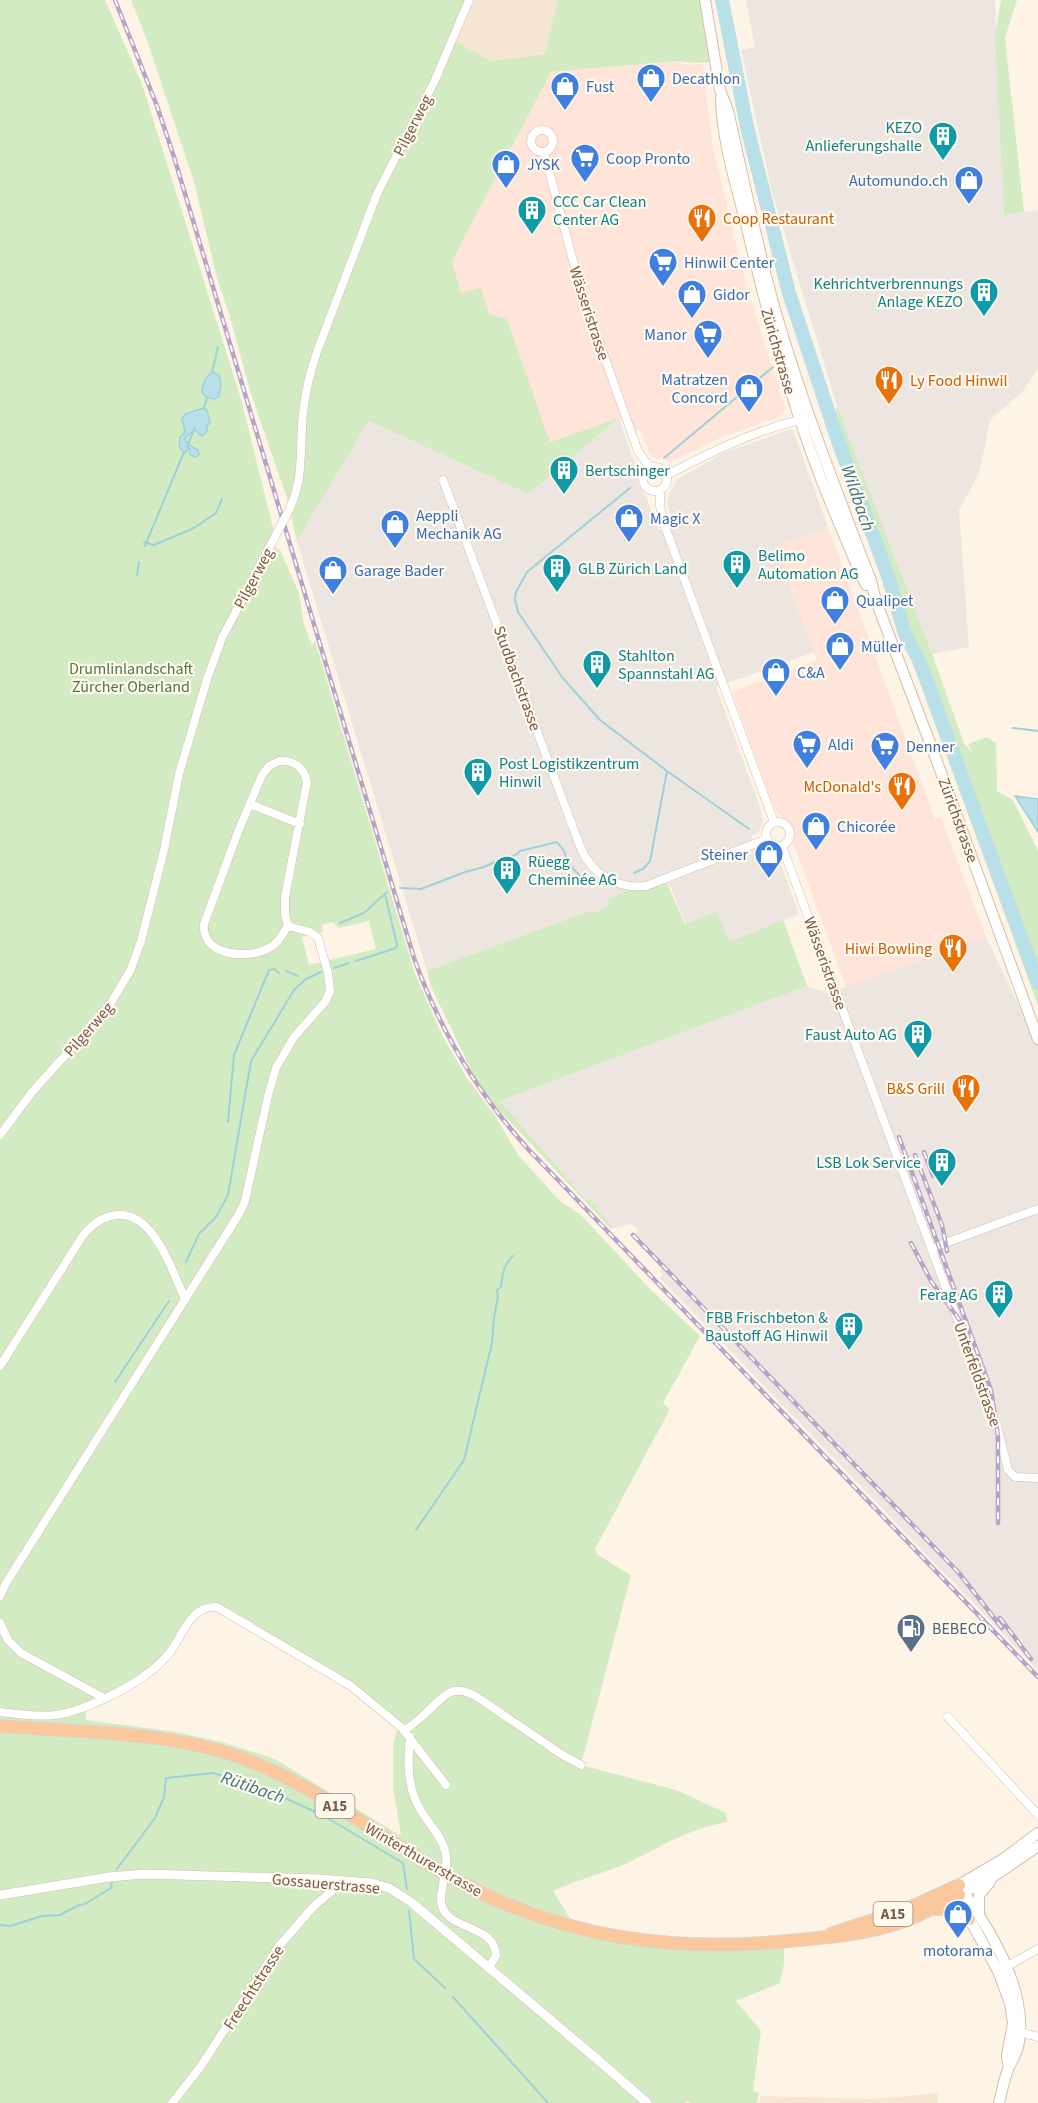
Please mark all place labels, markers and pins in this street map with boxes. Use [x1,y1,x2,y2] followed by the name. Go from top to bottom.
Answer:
[635,62,667,104] shop icon: Decathlon
[672,68,740,90] place label: Decathlon
[549,70,581,112] shop icon: Fust
[586,76,615,98] place label: Fust
[806,117,922,157] place label: KEZO Anlieferungshalle
[927,120,959,162] building icon: KEZO Anlieferungshalle
[569,142,601,184] supermarket icon: Coop Pronto
[490,148,522,190] shop icon: JYSK
[606,148,690,170] place label: Coop Pronto
[527,154,561,176] place label: JYSK
[953,164,985,206] shop icon: Automundo.ch
[849,170,948,192] place label: Automundo.ch
[553,191,646,231] place label: CCC Car Clean Center AG
[516,194,548,236] building icon: CCC Car Clean Center AG
[686,202,718,244] restaurant icon: Coop Restaurant
[723,208,835,230] place label: Coop Restaurant
[647,246,679,288] supermarket icon: Hinwil Center
[684,252,775,274] place label: Hinwil Center
[814,273,963,313] place label: Kehrichtverbrennungs Anlage KEZO
[968,276,1000,318] building icon: Kehrichtverbrennungs Anlage KEZO
[676,278,708,320] shop icon: Gidor
[713,284,750,306] place label: Gidor
[692,318,724,360] supermarket icon: Manor
[644,324,687,346] place label: Manor
[873,364,905,406] restaurant icon: Ly Food Hinwil
[661,369,728,409] place label: Matratzen Concord
[910,370,1008,392] place label: Ly Food Hinwil
[733,372,765,414] shop icon: Matratzen Concord
[548,454,580,496] building icon: Bertschinger
[585,460,670,482] place label: Bertschinger
[613,502,645,544] shop icon: Magic X
[416,505,502,545] place label: Aeppli Mechanik AG
[379,508,411,550] shop icon: Aeppli Mechanik AG
[650,508,700,530] place label: Magic X
[758,545,859,585] place label: Belimo Automation AG
[721,548,753,590] building icon: Belimo Automation AG
[541,552,573,594] building icon: GLB Zürich Land
[317,554,349,596] shop icon: Garage Bader
[578,558,687,580] place label: GLB Zürich Land
[354,560,444,582] place label: Garage Bader
[819,584,851,626] shop icon: Qualipet
[856,590,914,612] place label: Qualipet
[824,630,856,672] shop icon: Müller
[861,636,903,658] place label: Müller
[618,645,715,685] place label: Stahlton Spannstahl AG
[581,648,613,690] building icon: Stahlton Spannstahl AG
[760,656,792,698] shop icon: C&A
[797,662,825,684] place label: C&A
[791,728,823,770] supermarket icon: Aldi
[869,730,901,772] supermarket icon: Denner
[828,734,854,756] place label: Aldi
[906,736,955,758] place label: Denner
[499,753,639,793] place label: Post Logistikzentrum Hinwil
[462,756,494,798] building icon: Post Logistikzentrum Hinwil
[886,770,918,812] restaurant icon: McDonald's
[803,776,881,798] place label: McDonald's
[800,810,832,852] shop icon: Chicorée
[837,816,896,838] place label: Chicorée
[753,838,785,880] shop icon: Steiner
[701,844,748,866] place label: Steiner
[528,851,617,891] place label: Rüegg Cheminée AG
[491,854,523,896] building icon: Rüegg Cheminée AG
[937,932,969,974] restaurant icon: Hiwi Bowling
[845,938,932,960] place label: Hiwi Bowling
[902,1018,934,1060] building icon: Faust Auto AG
[805,1024,897,1046] place label: Faust Auto AG
[950,1072,982,1114] restaurant icon: B&S Grill
[887,1078,945,1100] place label: B&S Grill
[926,1146,958,1188] building icon: LSB Lok Service
[816,1152,921,1174] place label: LSB Lok Service
[983,1278,1015,1320] building icon: Ferag AG
[919,1284,978,1306] place label: Ferag AG
[705,1307,828,1347] place label: FBB Frischbeton & Baustoff AG Hinwil
[833,1310,865,1352] building icon: FBB Frischbeton & Baustoff AG Hinwil
[895,1612,927,1654] fuel station icon: BEBECO
[932,1618,987,1640] place label: BEBECO
[942,1898,974,1940] shop icon: motorama
[923,1940,993,1962] place label: motorama

